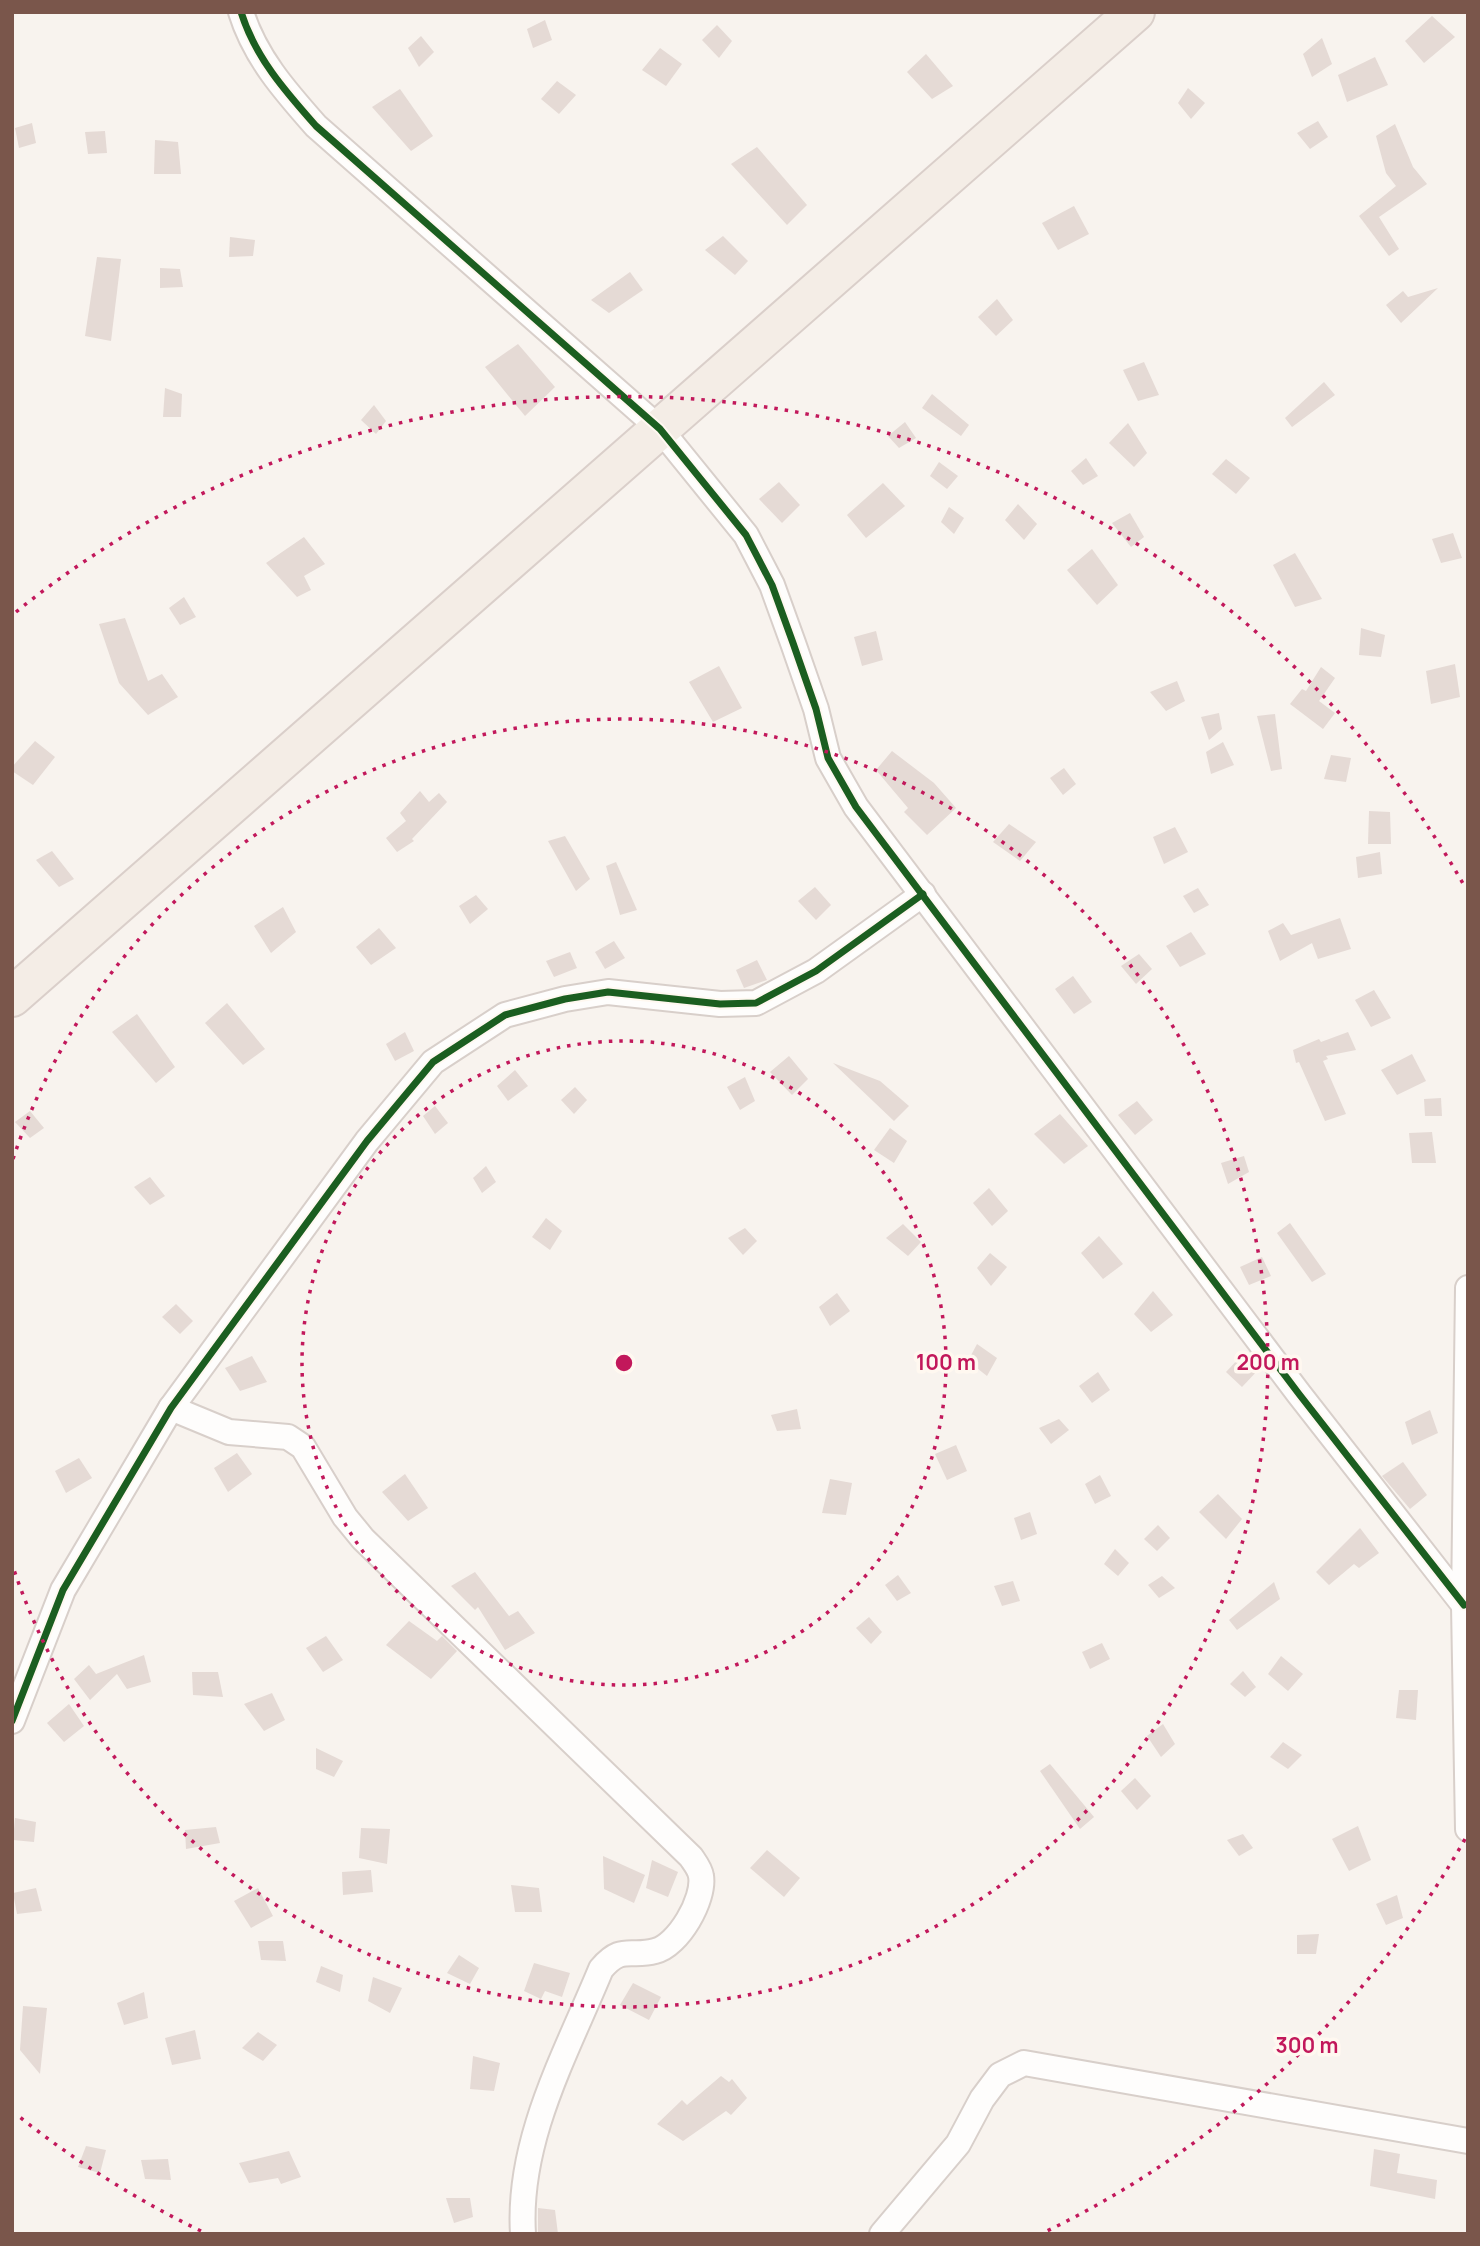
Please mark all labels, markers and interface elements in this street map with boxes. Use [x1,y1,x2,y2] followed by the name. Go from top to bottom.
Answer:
[916,1348,976,1376] text: 100 m
[1236,1348,1300,1376] text: 200 m
[612,1351,636,1375] centre of rings
[1276,2031,1338,2059] text: 300 m

